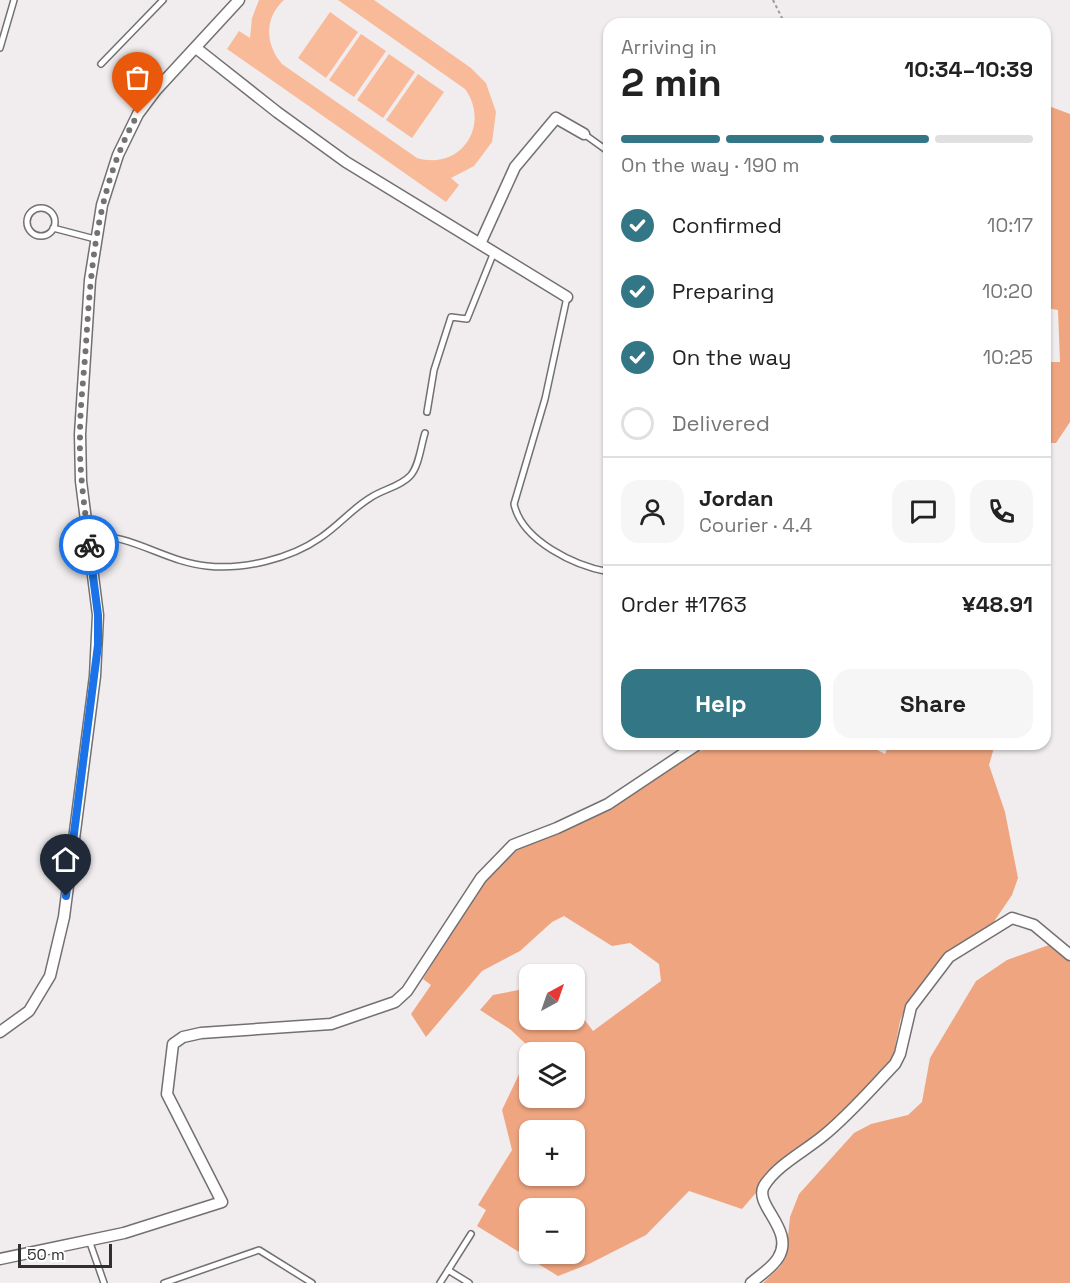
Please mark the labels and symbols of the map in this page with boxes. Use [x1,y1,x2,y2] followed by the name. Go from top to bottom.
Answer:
[112,52,163,114] pin
[59,515,119,575] courier
[40,834,91,896] pin
[519,964,585,1030] north arrow
[18,1241,112,1268] scale bar

